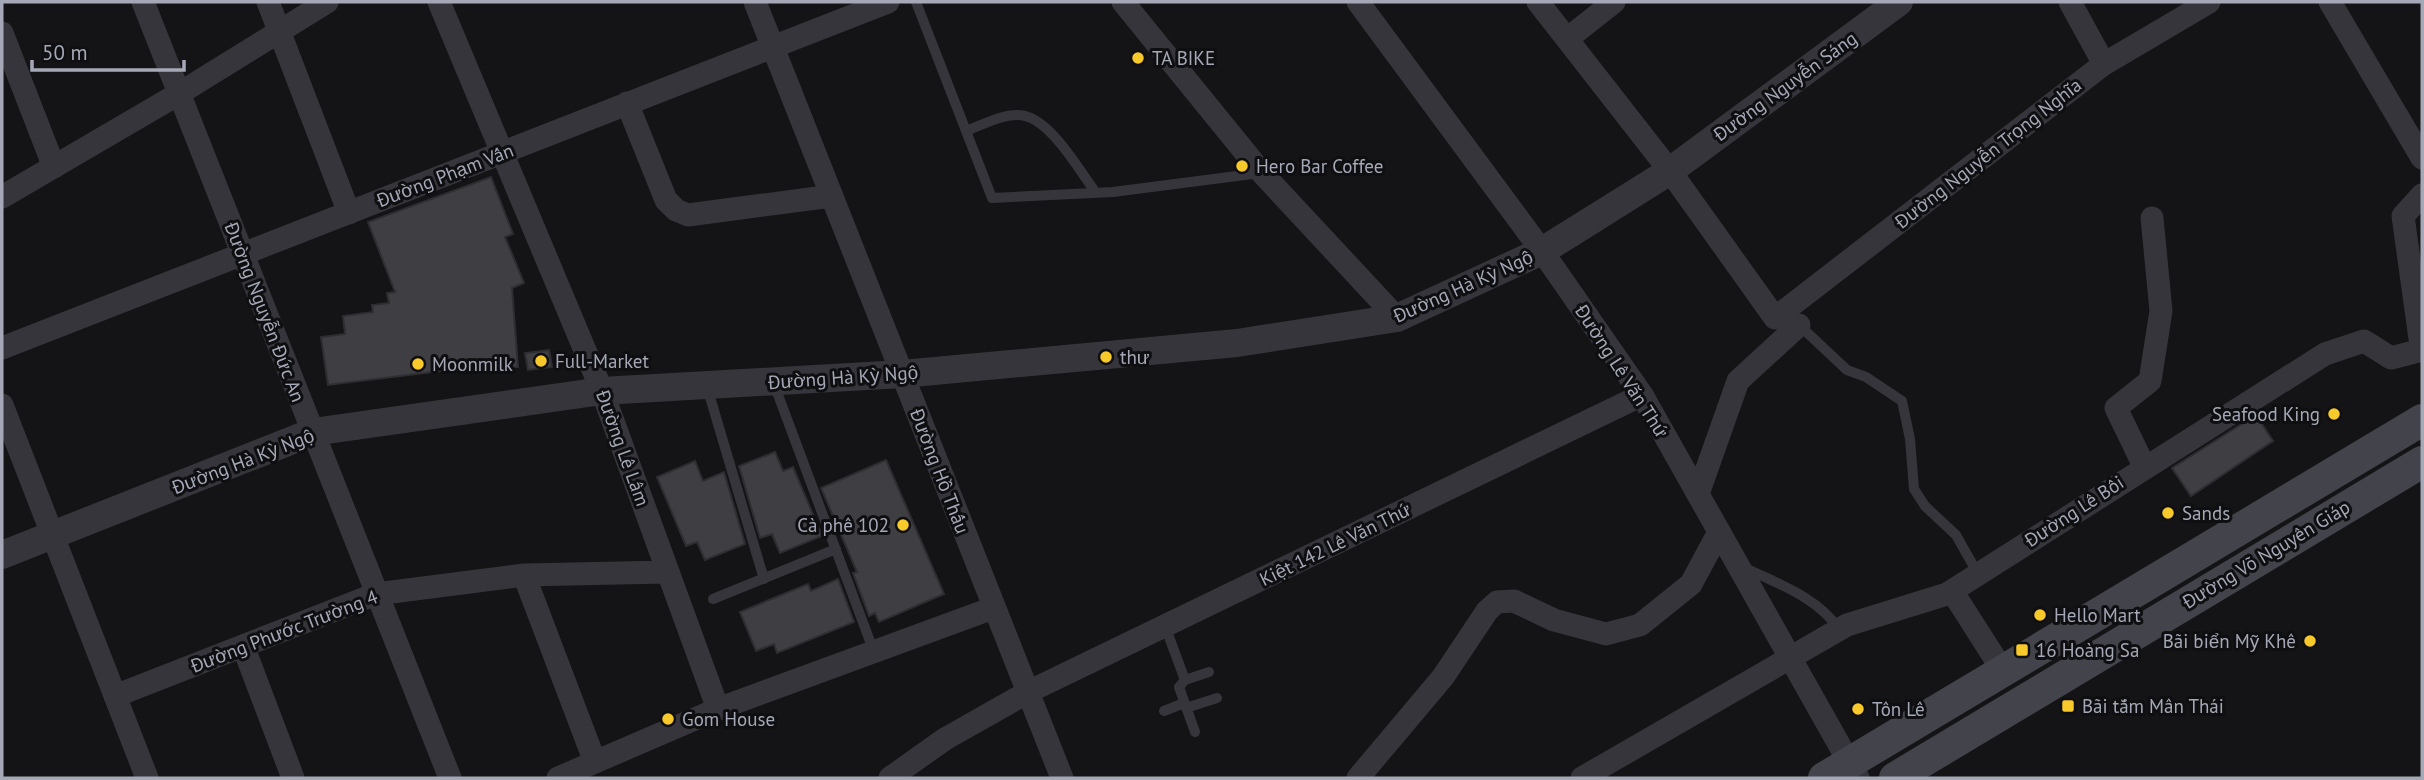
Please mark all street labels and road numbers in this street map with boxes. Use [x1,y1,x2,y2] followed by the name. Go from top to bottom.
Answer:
[1708,26,1861,147] street label: Đường Nguyễn Sáng
[1889,73,2086,234] street label: Đường Nguyễn Trọng Nghĩa
[372,138,517,212] street label: Đường Phạm Vấn
[219,218,310,405] street label: Đường Nguyễn Đức An
[1389,244,1537,328] street label: Đường Hà Kỳ Ngộ
[1569,299,1674,442] street label: Đường Lê Văn Thứ
[766,360,919,394] street label: Đường Hà Kỳ Ngộ
[591,386,655,509] street label: Đường Lê Lâm
[905,404,975,537] street label: Đường Hồ Thấu
[168,423,317,500] street label: Đường Hà Kỳ Ngộ
[2019,470,2128,552] street label: Đường Lê Bôi
[2177,494,2354,614] street label: Đường Võ Nguyên Giáp
[1255,497,1415,591] street label: Kiệt 142 Lê Văn Thứ
[186,584,381,678] street label: Đường Phước Trường 4

